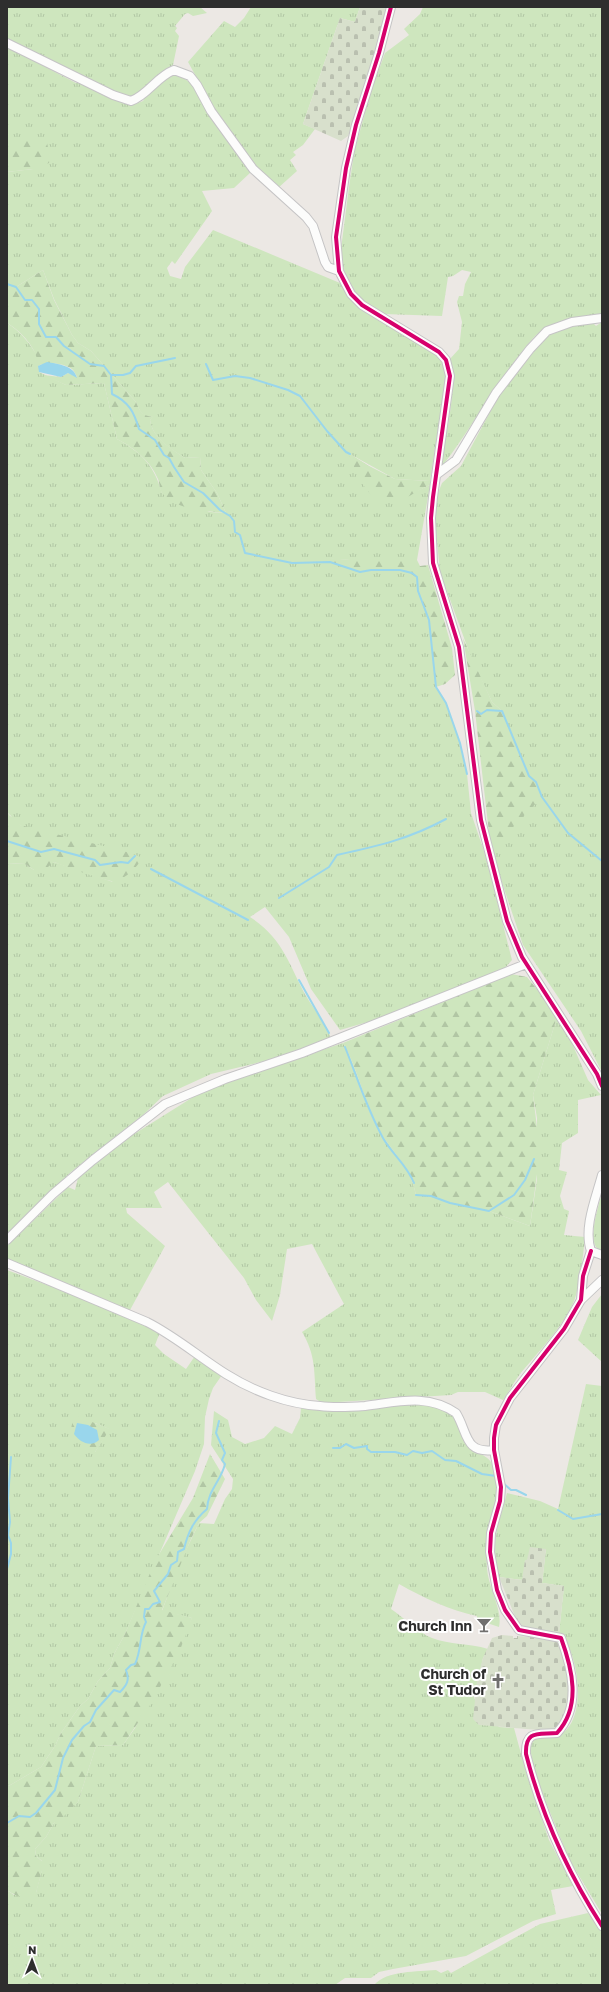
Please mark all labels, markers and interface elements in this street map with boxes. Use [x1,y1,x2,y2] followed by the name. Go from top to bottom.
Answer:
[475,1616,493,1634] bar icon: Church Inn
[398,1617,472,1634] place label: Church Inn
[421,1665,487,1698] place label: Church of St Tudor
[489,1672,507,1690] church icon: Church of St Tudor
[12,1940,52,1980] north arrow
[28,1943,36,1956] text: N

